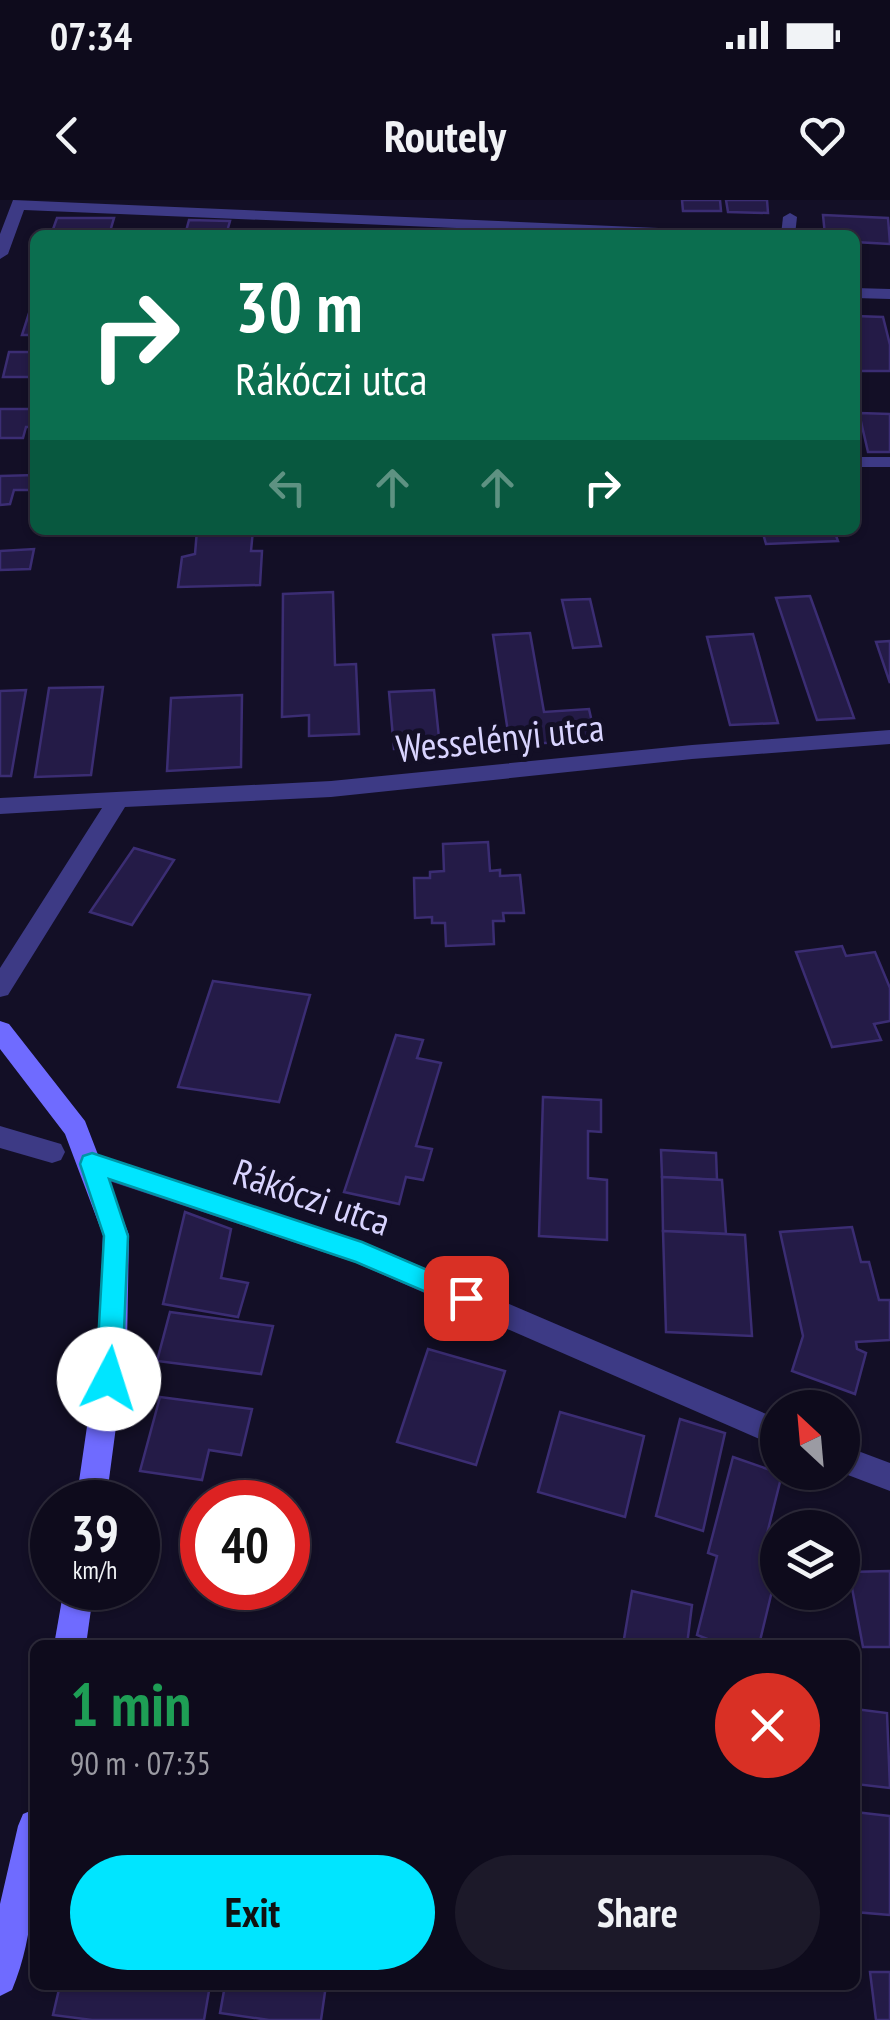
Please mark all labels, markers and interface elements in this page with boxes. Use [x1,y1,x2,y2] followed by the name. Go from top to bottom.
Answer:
[50,11,132,60] text: 07:34
[384,106,506,164] text: Routely
[40,108,95,163] icon: back
[795,108,850,163] icon: heart
[235,261,363,351] text: 30 m
[70,270,200,400] icon: right
[235,349,428,407] text: Rákóczi utca
[260,460,315,515] icon: left
[365,460,420,515] icon: ahead
[470,460,525,515] icon: ahead
[575,460,630,515] icon: right
[394,702,606,772] street label: Wesselényi utca
[227,1146,397,1246] street label: Rákóczi utca
[424,1256,509,1341] pin
[439,1271,494,1326] icon: arrive
[57,1327,161,1431] position arrow
[760,1390,860,1490] north arrow
[760,1390,860,1610] map controls
[180,1480,310,1610] speed limit sign: 40
[71,1500,119,1565] text: 39
[760,1510,860,1610] button: layers
[73,1554,117,1586] text: km/h
[70,1665,191,1743] text: 1 min
[715,1673,820,1778] button: close
[70,1742,211,1784] text: 90 m · 07:35
[70,1855,435,1970] button: Exit
[455,1855,820,1970] button: Share

